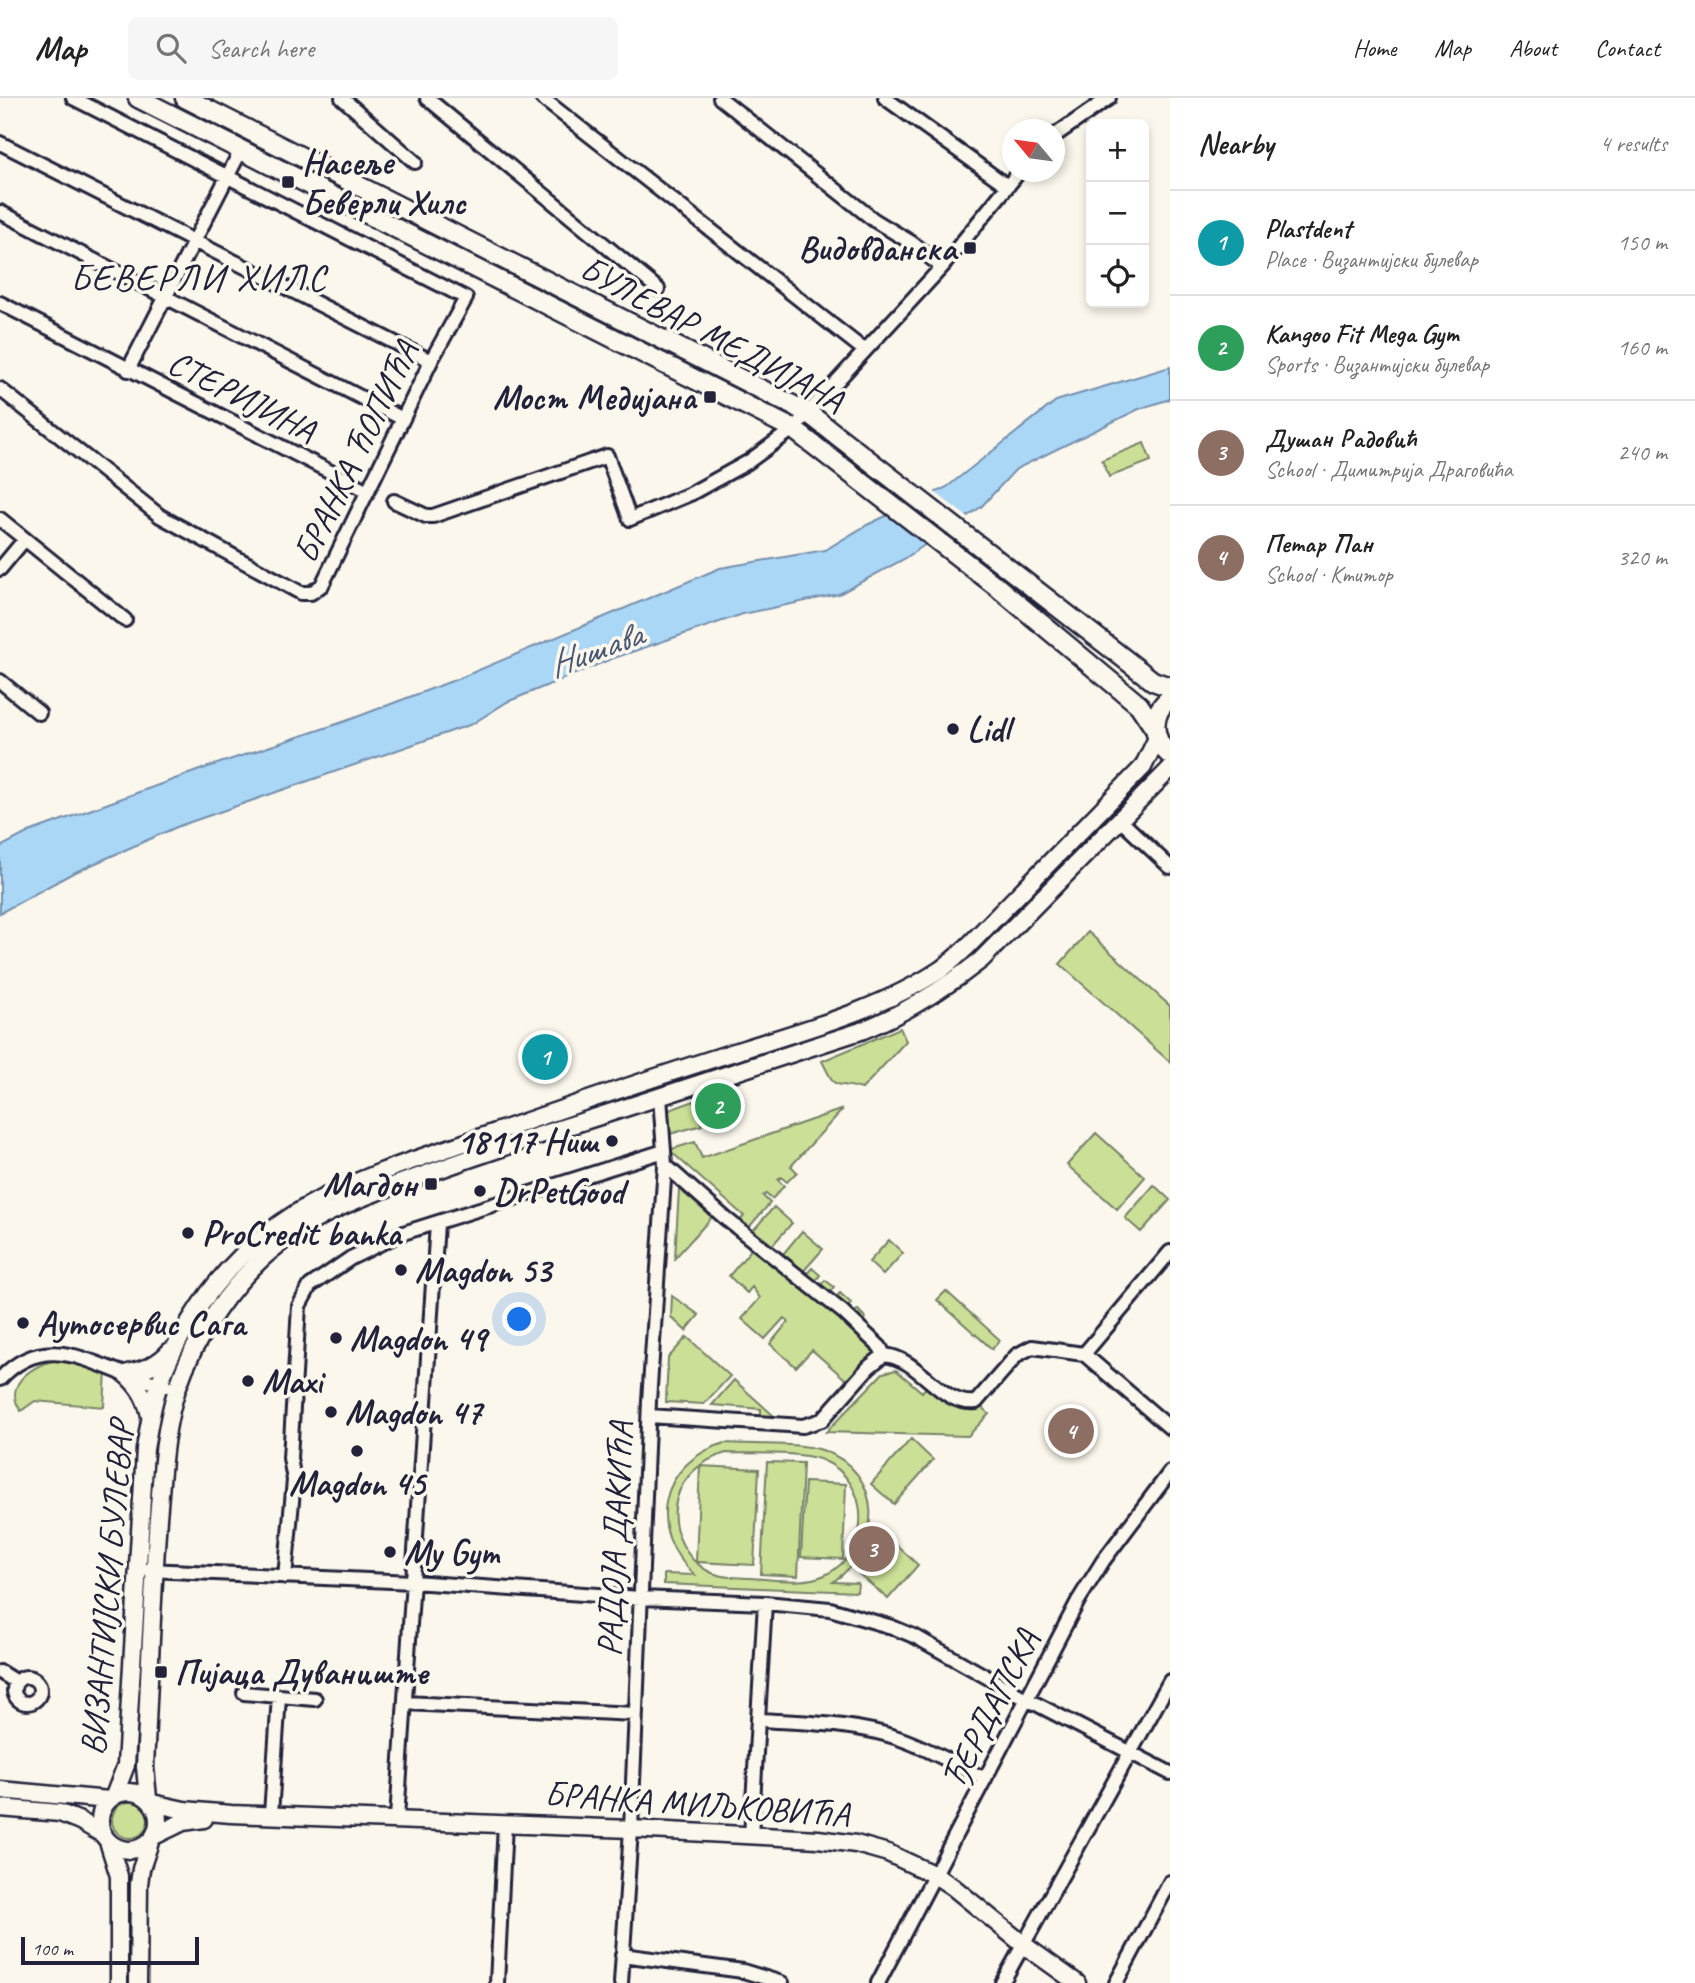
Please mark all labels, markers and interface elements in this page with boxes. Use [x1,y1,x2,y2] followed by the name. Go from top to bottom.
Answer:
[128,17,618,80] search box
[35,27,86,69] text: Map
[152,29,190,67] icon: search
[208,32,314,65] text: Search here
[1353,33,1396,63] text: Home
[1434,33,1471,63] text: Map
[1509,33,1557,63] text: About
[1595,33,1660,63] text: Contact
[1002,119,1065,182] north arrow
[1086,119,1149,308] map controls
[1086,119,1149,182] button: +
[1198,125,1274,163] text: Nearby
[1600,129,1667,158] text: 4 results
[302,140,467,225] place label: Насеље Беверли Хилс
[280,174,296,190] marker: Насеље Беверли Хилс
[1086,182,1149,245] button: −
[1265,212,1351,245] text: Plastdent
[798,226,959,271] place label: Видовданска
[1216,228,1226,257] text: 1
[1618,228,1667,257] text: 150 m
[962,240,978,256] marker: Видовданска
[1086,245,1149,308] button: locate
[1265,245,1478,274] text: Place · Византијски булевар
[573,246,853,423] street label: БУЛЕВАР МЕДИЈАНА
[70,254,329,301] district label: БЕВЕРЛИ ХИЛС
[1265,317,1459,350] text: Kangoo Fit Mega Gym
[283,333,430,570] street label: БРАНКА ЋОПИЋА
[1216,333,1226,362] text: 2
[1618,333,1667,362] text: 160 m
[160,340,325,453] street label: СТЕРИЈИНА
[1265,350,1489,379] text: Sports · Византијски булевар
[493,375,699,420] place label: Мост Медијана
[702,389,718,405] marker: Мост Медијана
[1265,422,1416,455] text: Душан Радовић
[1216,438,1226,467] text: 3
[1618,438,1667,467] text: 240 m
[1265,455,1513,484] text: School · Димитрија Драговића
[1265,527,1373,560] text: Петар Пан
[1216,543,1226,572] text: 4
[1618,543,1667,572] text: 320 m
[1265,560,1392,589] text: School · Ктитор
[541,609,652,688] water label: Нишава
[967,707,1016,752] place label: Lidl
[945,721,961,737] marker: Lidl
[522,1031,568,1083] pin: 1
[695,1080,741,1132] pin: 2
[457,1119,601,1164] place label: 18117 Ниш
[604,1133,620,1149] marker: 18117 Ниш
[323,1162,419,1207] place label: Магдон
[494,1169,630,1214] place label: DrPetGood
[423,1176,439,1192] marker: Магдон
[472,1183,488,1199] marker: DrPetGood
[202,1211,403,1256] place label: ProCredit banka
[180,1225,196,1241] marker: ProCredit banka
[415,1248,554,1293] place label: Magdon 53
[393,1262,409,1278] marker: Magdon 53
[37,1301,248,1346] place label: Аутосервис Сага
[502,1302,536,1336] your location
[15,1315,31,1331] marker: Аутосервис Сага
[350,1316,490,1361] place label: Magdon 49
[328,1330,344,1346] marker: Magdon 49
[262,1359,326,1404] place label: Maxi
[240,1373,256,1389] marker: Maxi
[345,1390,485,1435] place label: Magdon 47
[323,1404,339,1420] marker: Magdon 47
[1048,1405,1094,1457] pin: 4
[70,1415,144,1757] street label: ВИЗАНТИЈСКИ БУЛЕВАР
[586,1419,644,1657] street label: РАДОЈА ДАКИЋА
[349,1443,365,1459] marker: Magdon 45
[289,1461,428,1506] place label: Magdon 45
[849,1523,895,1575] pin: 3
[404,1530,501,1575] place label: My Gym
[382,1544,398,1560] marker: My Gym
[931,1620,1050,1796] street label: ЂЕРДАПСКА
[175,1650,431,1695] place label: Пијаца Дуваниште
[153,1664,169,1680] marker: Пијаца Дуваниште
[543,1771,852,1837] street label: БРАНКА МИЉКОВИЋА
[21,1934,200,1966] scale bar
[32,1937,73,1961] text: 100 m

